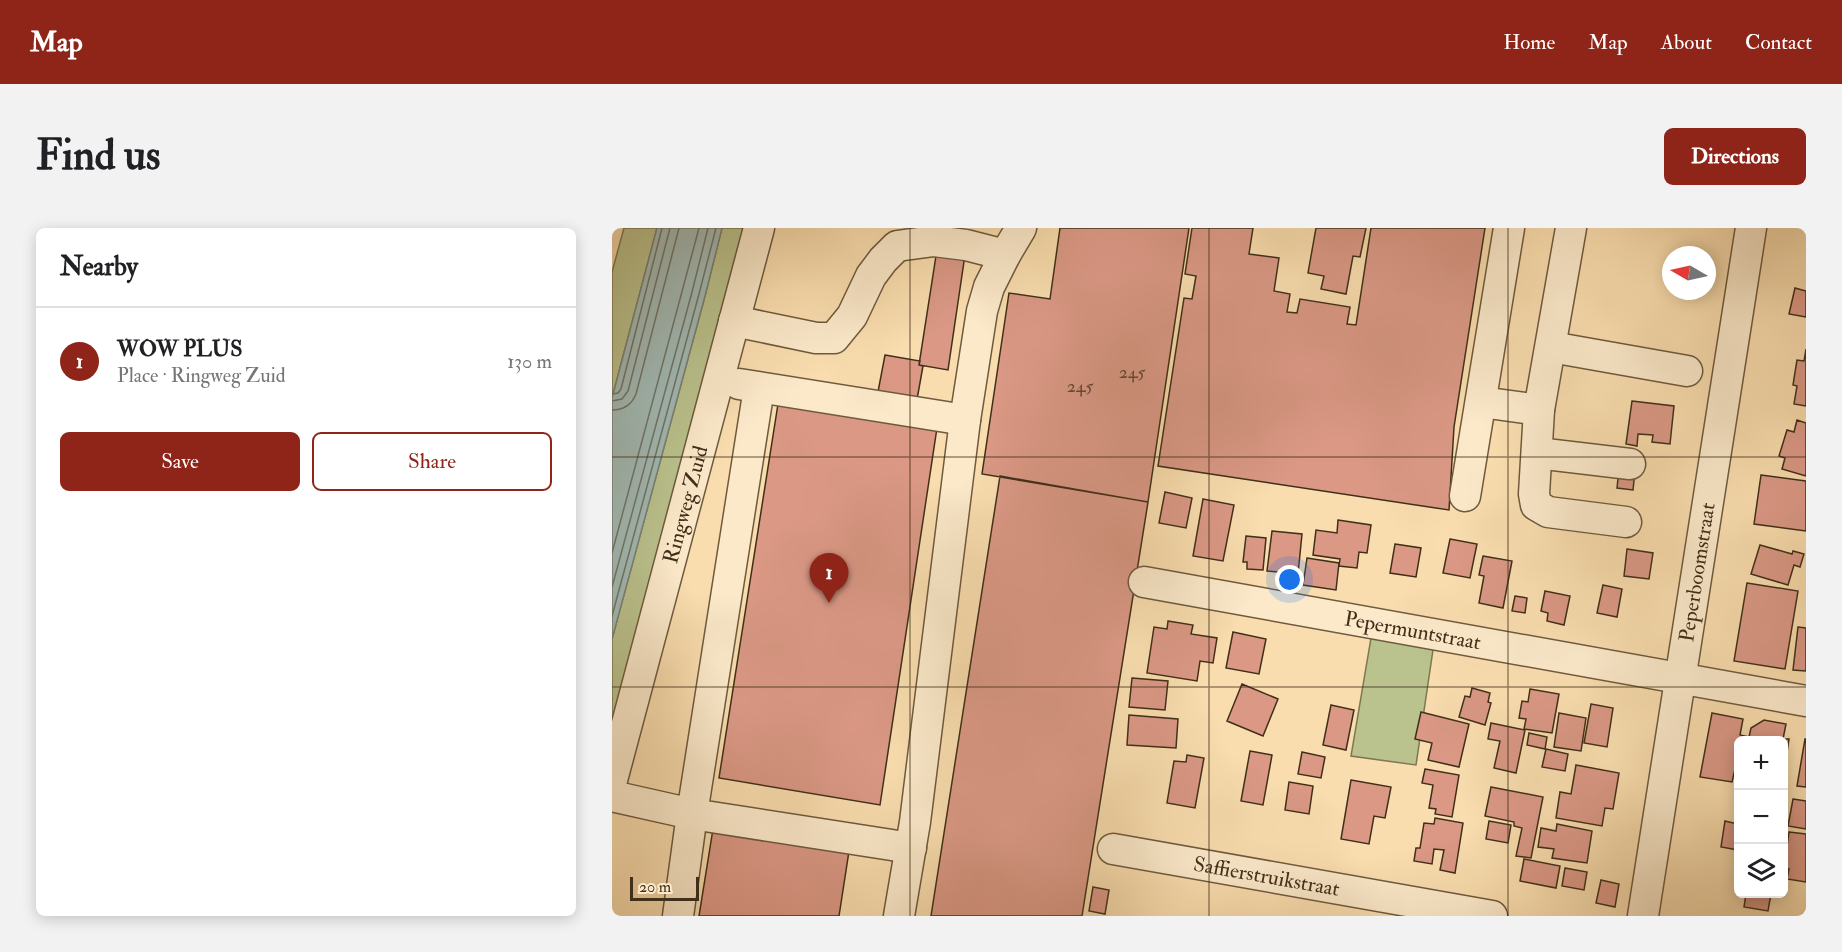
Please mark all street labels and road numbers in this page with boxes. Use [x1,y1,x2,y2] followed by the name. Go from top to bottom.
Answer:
[657,442,715,566] street label: Ringweg Zuid
[1673,501,1722,644] street label: Peperboomstraat
[1342,605,1483,656] street label: Pepermuntstraat
[1191,850,1342,903] street label: Saffierstruikstraat

